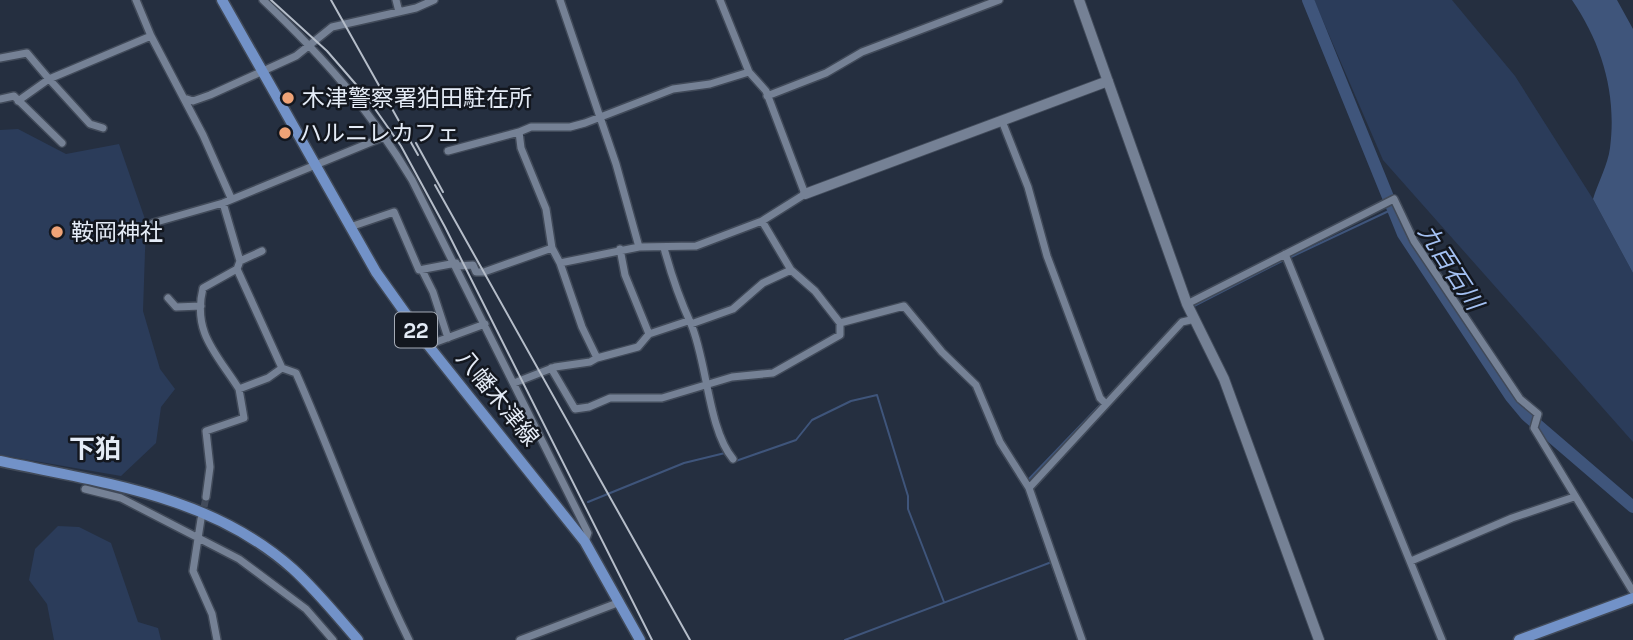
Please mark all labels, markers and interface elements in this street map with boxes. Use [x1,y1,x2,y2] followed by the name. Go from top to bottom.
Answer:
[302,83,532,113] place label: 木津警察署狛田駐在所
[280,90,296,106] marker: 木津警察署狛田駐在所
[299,118,460,148] place label: ハルニレカフェ
[277,125,293,141] marker: ハルニレカフェ
[71,217,163,247] place label: 鞍岡神社
[1412,218,1492,318] water label: 九百石川
[49,224,65,240] marker: 鞍岡神社
[395,312,437,348] road number: 22
[450,344,546,452] street label: 八幡木津線
[69,432,121,466] district label: 下狛

